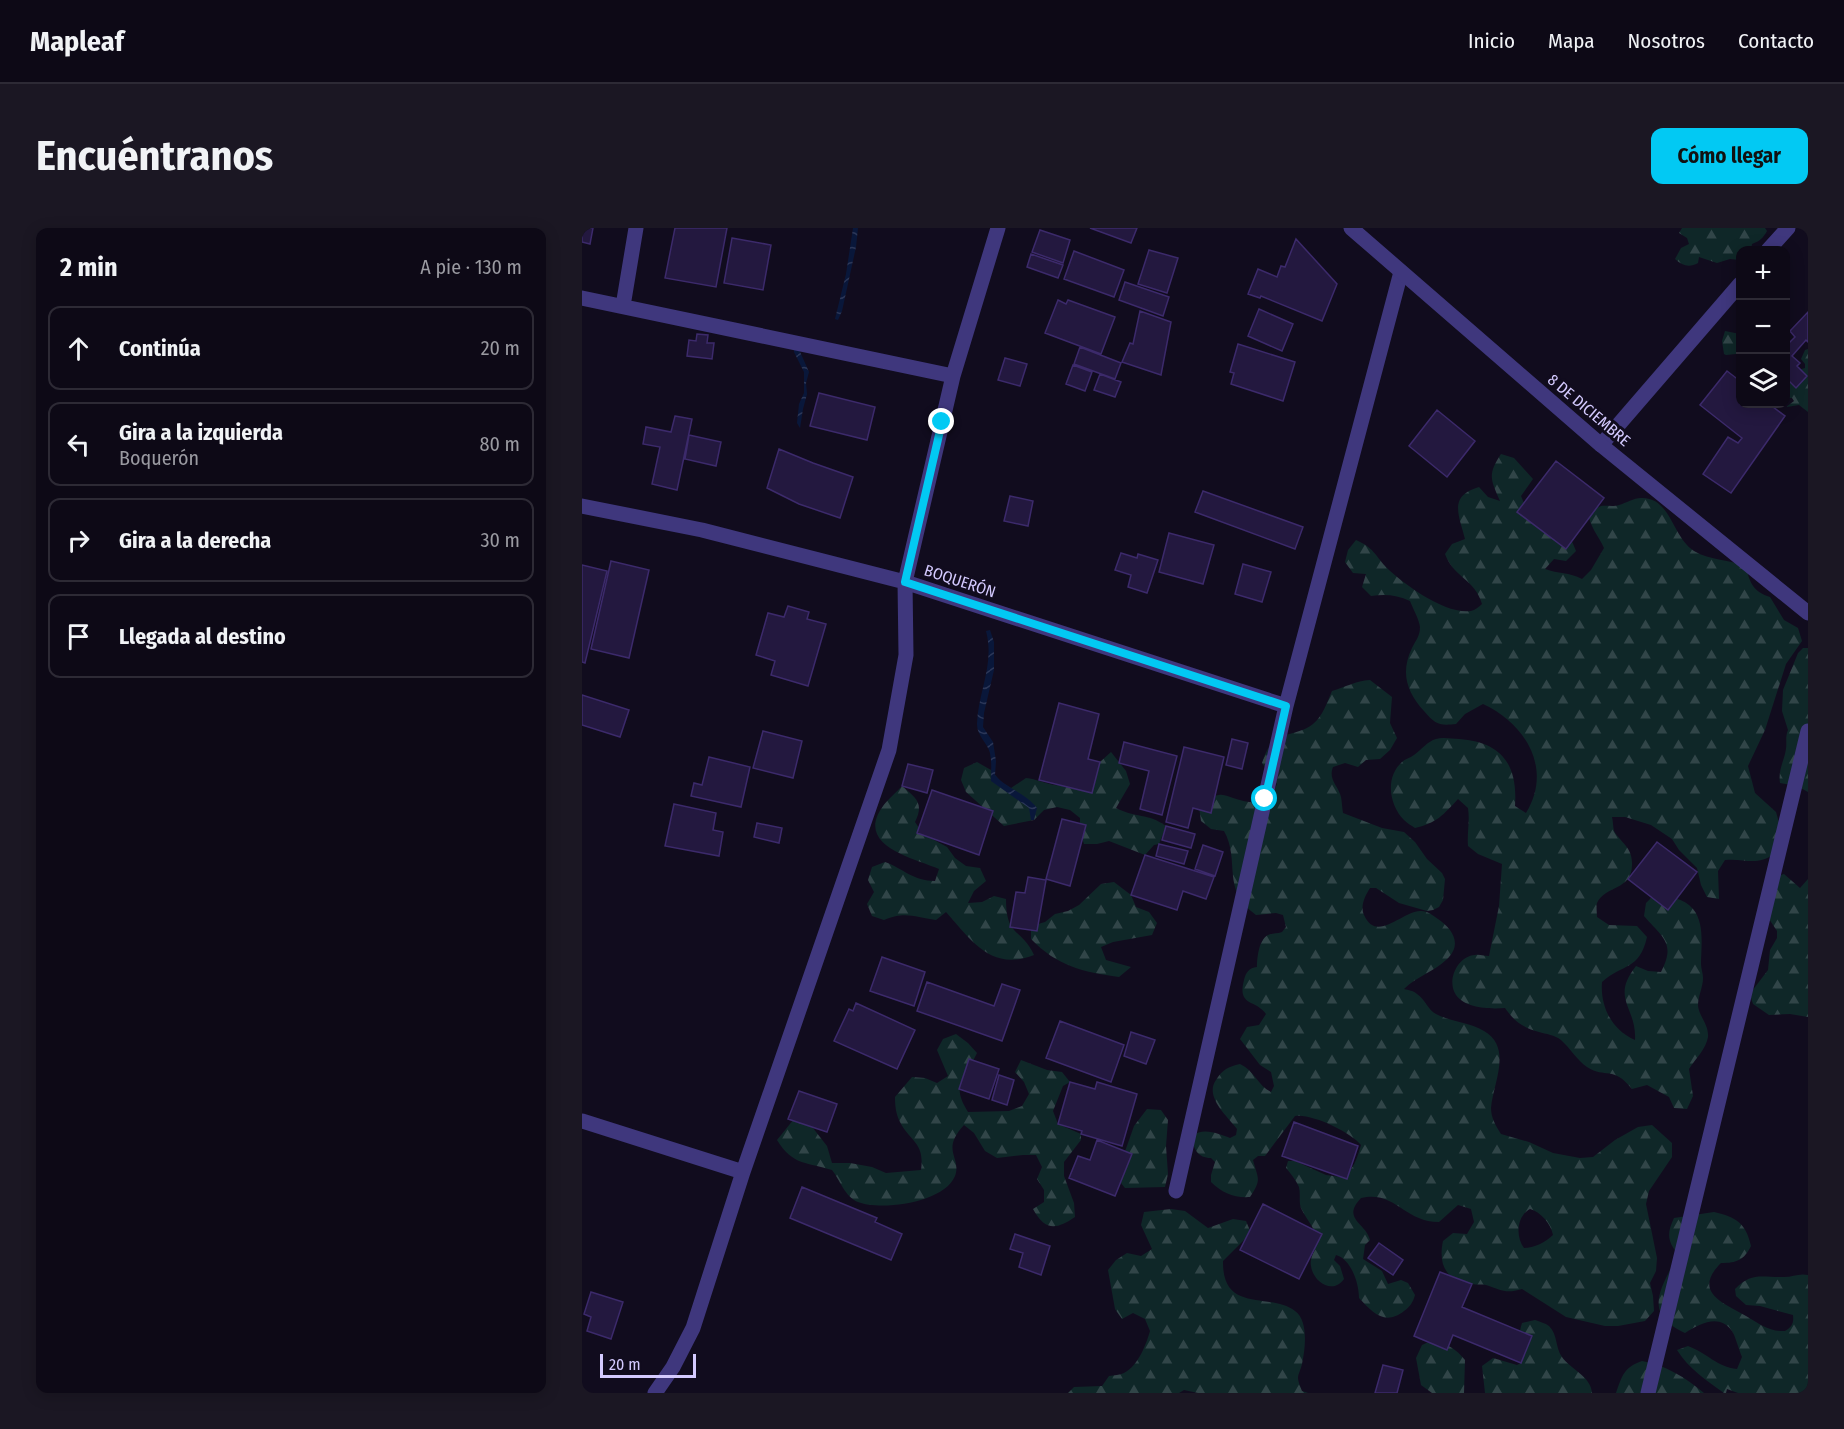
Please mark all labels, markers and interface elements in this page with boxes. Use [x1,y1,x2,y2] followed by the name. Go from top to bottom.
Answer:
[30,25,124,58] text: Mapleaf
[1468,28,1515,54] text: Inicio
[1548,28,1595,54] text: Mapa
[1628,28,1705,54] text: Nosotros
[1738,28,1814,54] text: Contacto
[1651,128,1808,184] button: Cómo llegar
[36,131,273,181] text: Encuéntranos
[1736,246,1790,408] map controls
[1736,246,1790,300] button: +
[60,252,118,283] text: 2 min
[420,255,522,279] text: A pie · 130 m
[1736,300,1790,354] button: −
[62,332,95,365] icon: ahead
[119,335,201,362] text: Continúa
[481,336,520,360] text: 20 m
[1736,354,1790,408] button: layers
[1544,370,1634,450] street label: 8 DE DICIEMBRE
[928,408,954,434] route end
[119,419,283,446] text: Gira a la izquierda
[62,428,95,461] icon: left
[480,432,520,456] text: 80 m
[119,446,199,470] text: Boquerón
[62,524,95,557] icon: right
[119,527,271,554] text: Gira a la derecha
[480,528,520,552] text: 30 m
[922,561,998,601] street label: BOQUERÓN
[62,620,95,653] icon: arrive
[119,623,286,650] text: Llegada al destino
[1251,785,1277,811] route start
[600,1351,696,1378] scale bar
[609,1355,640,1374] text: 20 m

